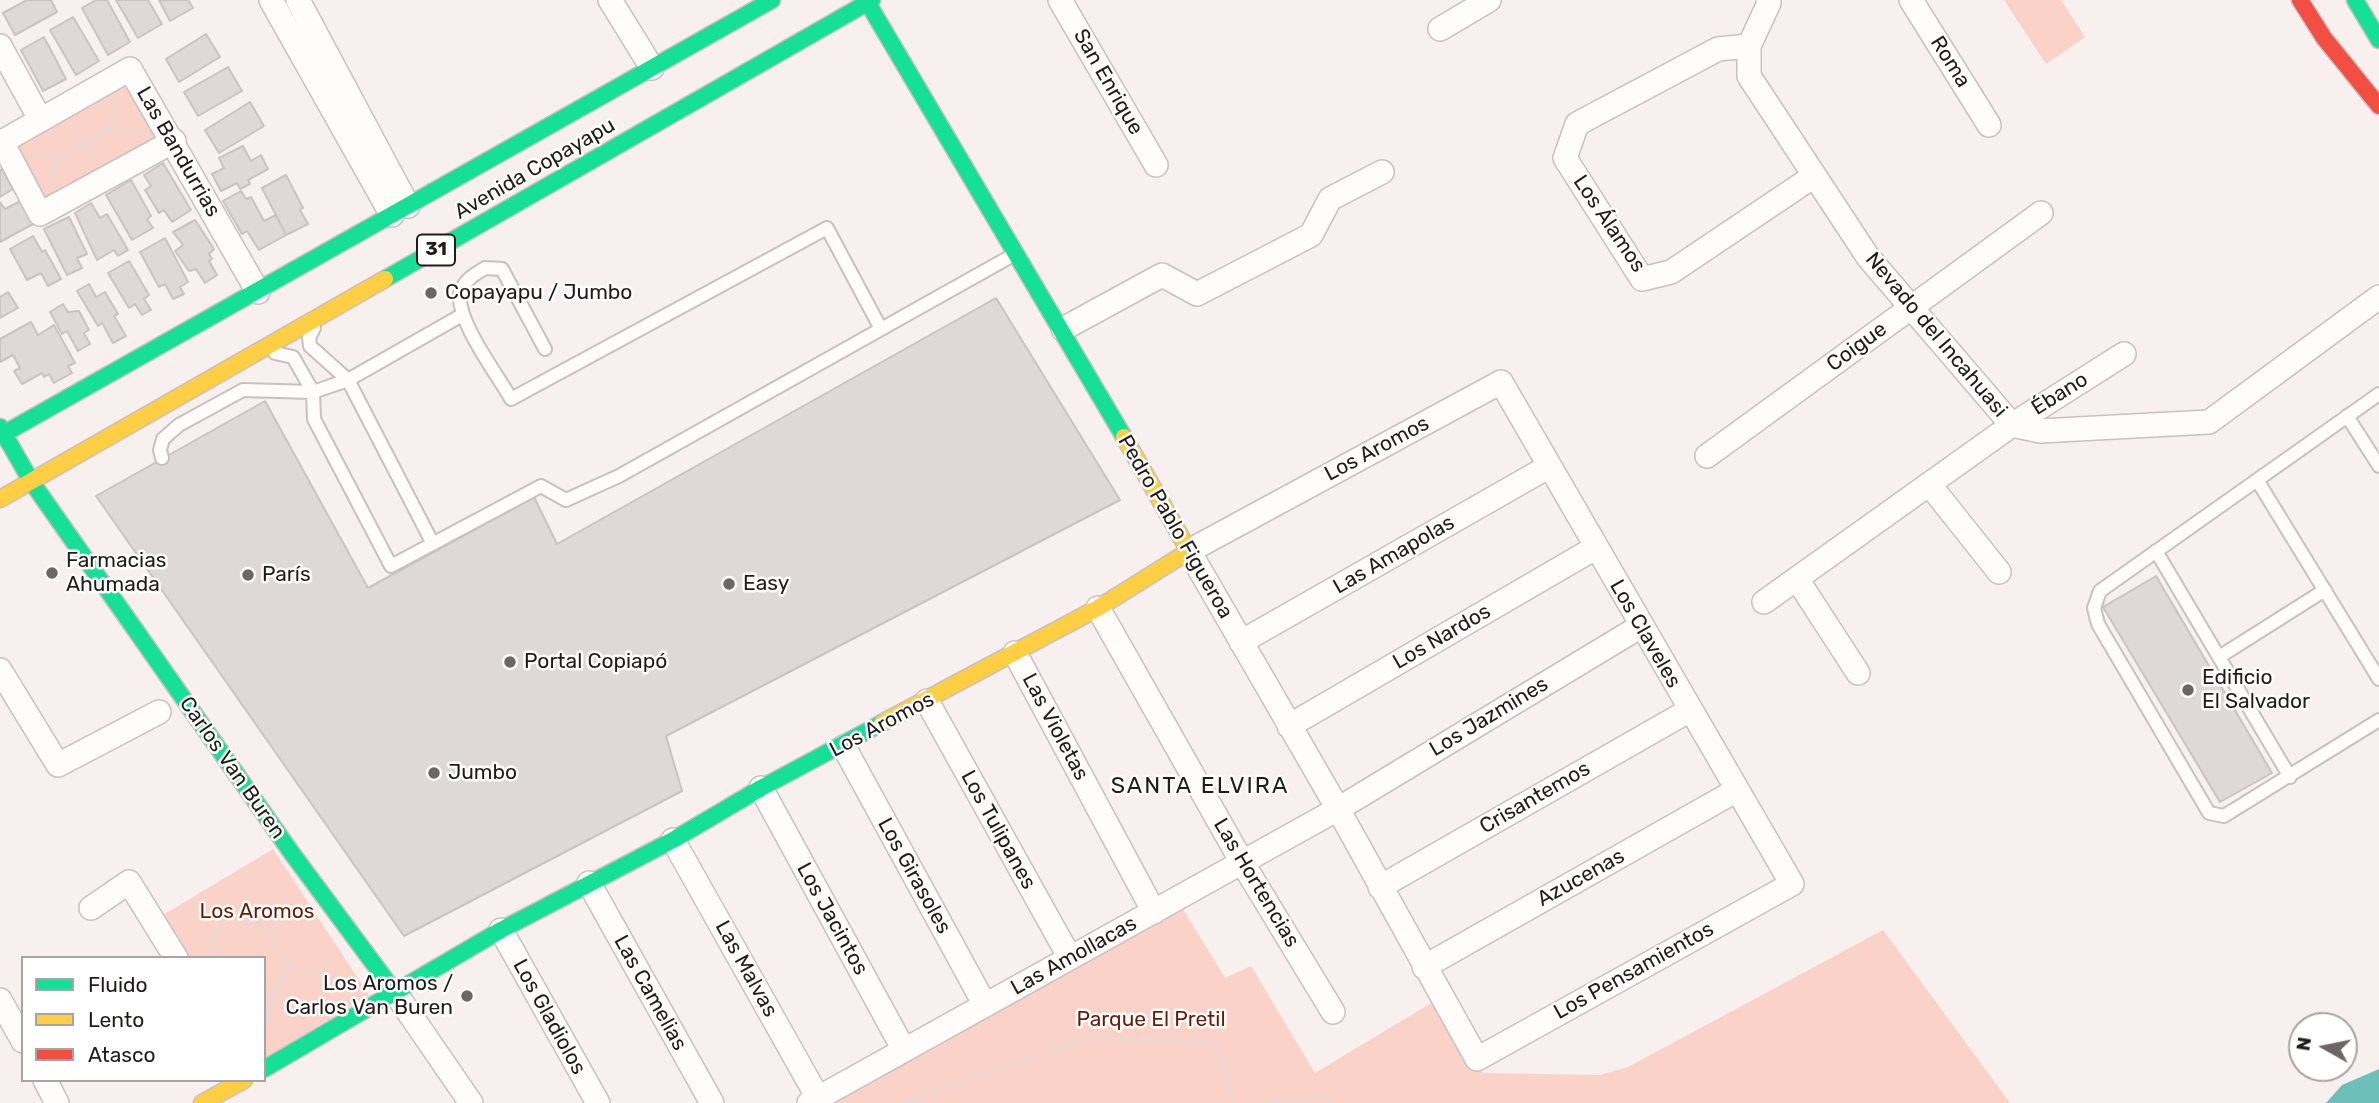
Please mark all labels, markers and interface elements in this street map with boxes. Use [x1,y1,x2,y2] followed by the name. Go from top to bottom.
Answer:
[1068,25,1148,139] street label: San Enrique
[1924,32,1976,92] street label: Roma
[131,82,225,222] street label: Las Bandurrias
[450,113,620,225] street label: Avenida Copayapu
[1567,171,1651,277] street label: Los Álamos
[417,234,455,266] road number: 31
[1860,247,2012,423] street label: Nevado del Incahuasi
[445,280,632,306] place label: Copayapu / Jumbo
[423,285,439,301] marker: Copayapu / Jumbo
[1822,317,1892,377] street label: Coigue
[2027,367,2093,421] street label: Ébano
[1320,411,1434,487] street label: Los Aromos
[1112,431,1238,623] street label: Pedro Pablo Figueroa
[1329,510,1459,600] street label: Las Amapolas
[66,548,166,598] place label: Farmacias Ahumada
[262,562,311,588] place label: París
[44,565,60,581] marker: Farmacias Ahumada
[240,567,256,583] marker: París
[743,571,789,597] place label: Easy
[1604,575,1686,693] street label: Los Claveles
[721,576,737,592] marker: Easy
[1389,599,1495,675] street label: Los Nardos
[524,649,667,675] place label: Portal Copiapó
[502,654,518,670] marker: Portal Copiapó
[2202,665,2310,715] place label: Edificio El Salvador
[1016,669,1094,785] street label: Las Violetas
[1425,672,1553,762] street label: Los Jazmines
[2180,682,2196,698] marker: Edificio El Salvador
[825,687,939,763] street label: Los Aromos
[174,692,290,844] street label: Carlos Van Buren
[1475,756,1595,840] street label: Crisantemos
[448,760,517,786] place label: Jumbo
[426,765,442,781] marker: Jumbo
[955,766,1041,894] street label: Los Tulipanes
[1112,772,1288,800] district label: SANTA ELVIRA
[872,814,956,938] street label: Los Girasoles
[1208,814,1304,952] street label: Las Hortencias
[1533,844,1629,912] street label: Azucenas
[791,858,873,980] street label: Los Jacintos
[200,899,314,925] park label: Los Aromos
[1007,911,1141,1001] street label: Las Amollacas
[709,916,783,1022] street label: Las Malvas
[1550,917,1718,1025] street label: Los Pensamientos
[608,931,692,1055] street label: Las Camelias
[507,955,591,1079] street label: Los Gladiolos
[21,956,266,1082] legend
[285,971,453,1021] place label: Los Aromos / Carlos Van Buren
[88,972,148,997] text: Fluido
[459,988,475,1004] marker: Los Aromos / Carlos Van Buren
[88,1007,144,1032] text: Lento
[1076,1007,1226,1033] park label: Parque El Pretil
[2288,1012,2358,1082] north arrow
[2291,1035,2316,1053] text: N
[88,1042,156,1067] text: Atasco

